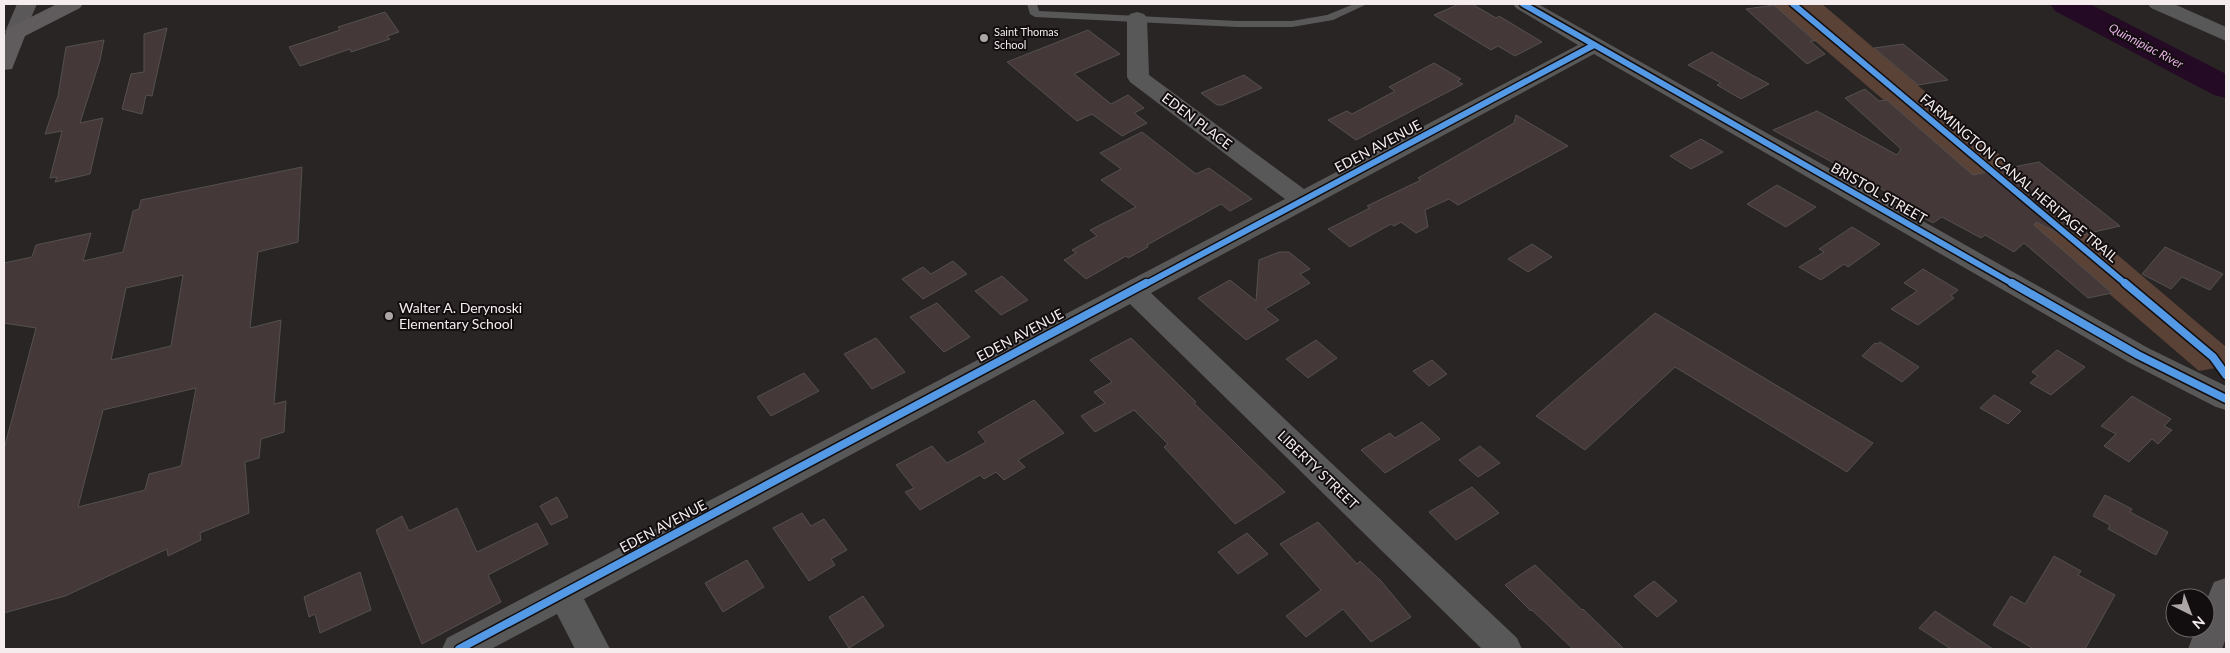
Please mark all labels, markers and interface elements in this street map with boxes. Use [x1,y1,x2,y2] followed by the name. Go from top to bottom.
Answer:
[2106,20,2187,72] water label: Quinnipiac River
[994,25,1059,51] place label: Saint Thomas School
[978,32,990,44] marker: Saint Thomas School
[1159,89,1236,152] street label: EDEN PLACE
[1917,90,2122,265] street label: FARMINGTON CANAL HERITAGE TRAIL
[1331,116,1424,176] street label: EDEN AVENUE
[1828,158,1931,227] street label: BRISTOL STREET
[399,299,522,332] place label: Walter A. Derynoski Elementary School
[973,305,1066,365] street label: EDEN AVENUE
[383,310,395,322] marker: Walter A. Derynoski Elementary School
[1274,427,1363,513] street label: LIBERTY STREET
[616,496,709,556] street label: EDEN AVENUE
[2165,588,2215,638] north arrow
[2189,613,2209,633] text: N

